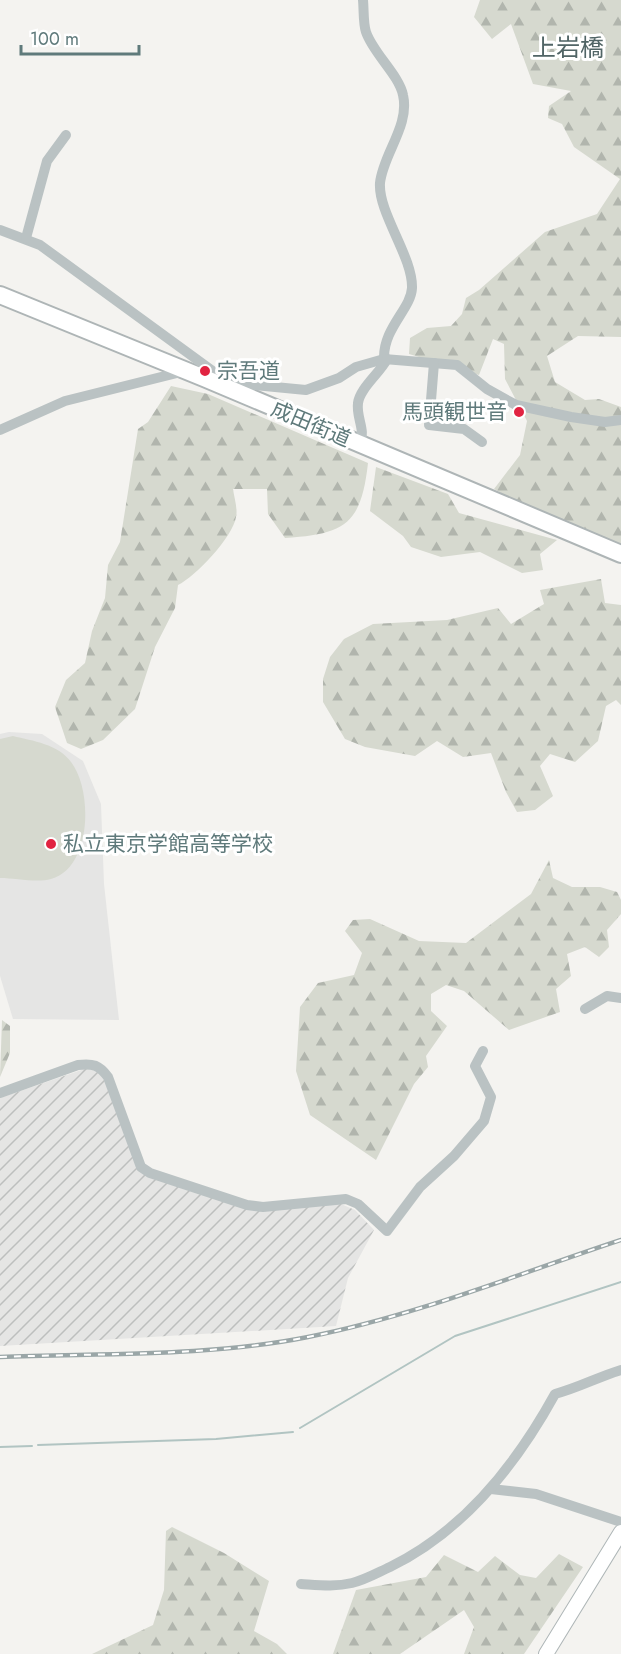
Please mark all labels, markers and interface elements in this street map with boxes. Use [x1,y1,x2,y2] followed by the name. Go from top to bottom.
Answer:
[21,18,140,56] scale bar
[30,26,79,52] text: 100 m
[532,30,604,65] district label: 上岩橋
[217,356,280,386] place label: 宗吾道
[198,364,212,378] marker: 宗吾道
[266,394,356,454] street label: 成田街道
[402,397,507,427] place label: 馬頭観世音
[512,405,526,419] marker: 馬頭観世音
[63,829,273,859] place label: 私立東京学館高等学校
[44,837,58,851] marker: 私立東京学館高等学校

